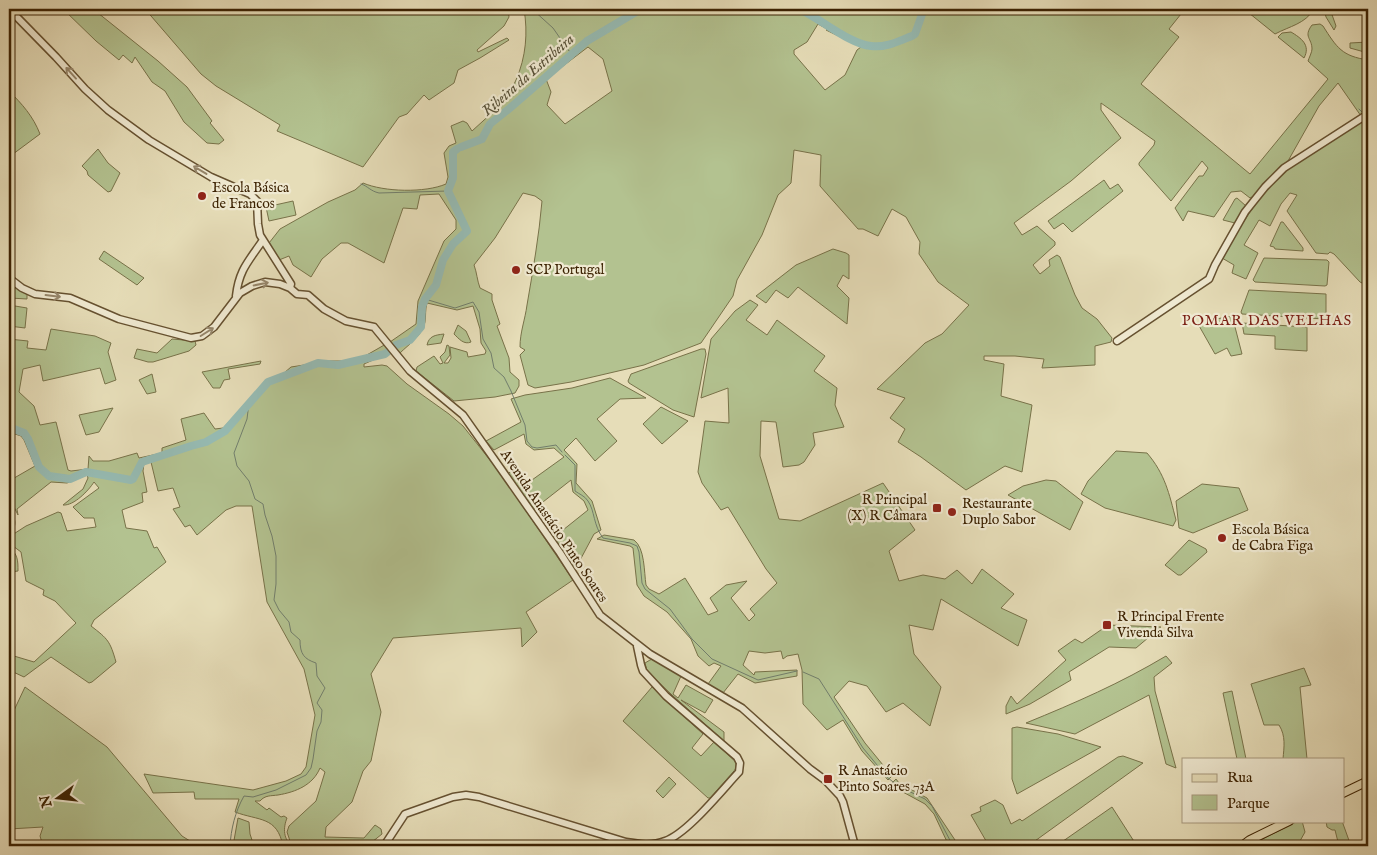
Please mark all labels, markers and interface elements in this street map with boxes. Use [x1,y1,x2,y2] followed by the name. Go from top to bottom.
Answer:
[478,29,578,120] water label: Ribeira da Estribeira
[65,67,77,80] one-way arrow
[193,165,207,175] one-way arrow
[212,179,290,213] place label: Escola Básica de Francos
[196,190,208,202] marker: Escola Básica de Francos
[526,261,605,279] place label: SCP Portugal
[510,264,522,276] marker: SCP Portugal
[253,278,269,288] one-way arrow
[45,291,61,301] one-way arrow
[1182,311,1352,330] district label: POMAR DAS VELHAS
[200,326,214,337] one-way arrow
[496,445,612,606] street label: Avenida Anastácio Pinto Soares
[848,491,928,525] place label: R Principal (X) R Câmara
[962,495,1036,529] place label: Restaurante Duplo Sabor
[931,502,943,514] marker: R Principal (X) R Câmara
[946,506,958,518] marker: Restaurante Duplo Sabor
[1232,521,1314,555] place label: Escola Básica de Cabra Figa
[1216,532,1228,544] marker: Escola Básica de Cabra Figa
[1116,608,1225,642] place label: R Principal Frente Vivenda Silva
[1101,619,1113,631] marker: R Principal Frente Vivenda Silva
[1182,758,1344,822] legend
[838,762,935,796] place label: R Anastácio Pinto Soares 73A
[1227,768,1253,787] text: Rua
[32,772,82,822] north arrow
[822,773,834,785] marker: R Anastácio Pinto Soares 73A
[36,793,57,810] text: N
[1227,794,1270,813] text: Parque

